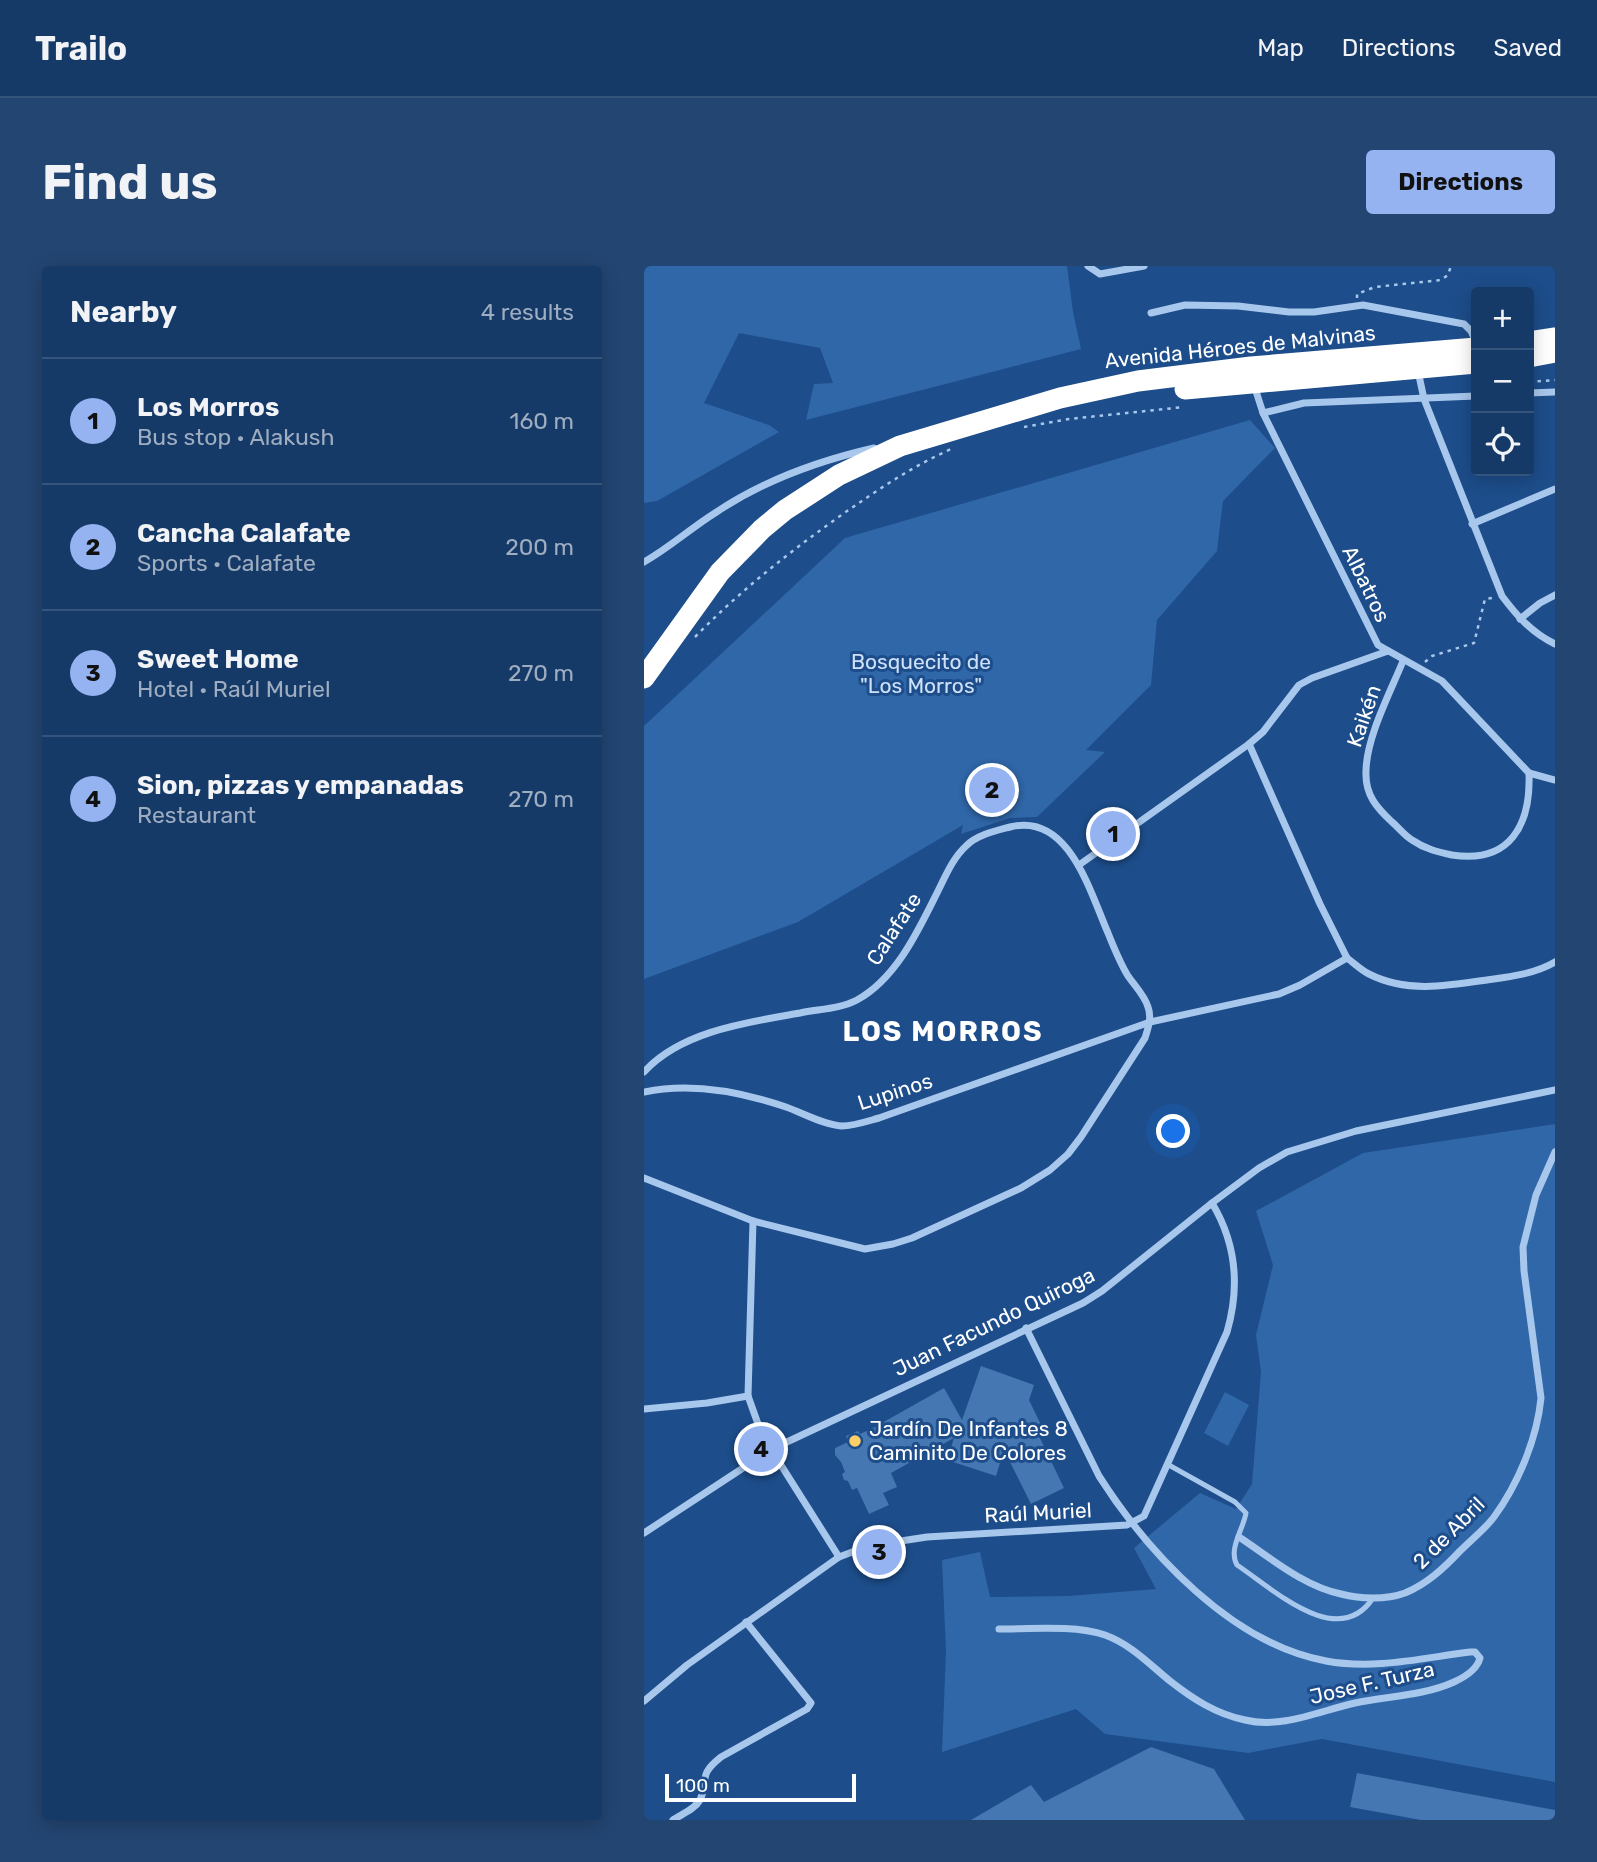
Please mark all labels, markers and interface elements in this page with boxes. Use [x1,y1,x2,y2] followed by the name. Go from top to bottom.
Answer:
[35,29,127,68] text: Trailo
[1257,34,1304,62] text: Map
[1342,34,1455,62] text: Directions
[1493,34,1562,62] text: Saved
[1366,150,1555,214] button: Directions
[42,153,218,211] text: Find us
[1471,287,1534,476] map controls
[1471,287,1534,350] button: +
[70,294,177,330] text: Nearby
[481,298,574,326] text: 4 results
[1103,320,1377,373] street label: Avenida Héroes de Malvinas
[1471,350,1534,413] button: −
[137,392,279,423] text: Los Morros
[87,407,99,435] text: 1
[510,407,574,435] text: 160 m
[1471,413,1534,476] button: locate
[137,423,335,451] text: Bus stop · Alakush
[137,518,351,549] text: Cancha Calafate
[86,533,100,561] text: 2
[505,533,574,561] text: 200 m
[1337,541,1396,626] street label: Albatros
[137,549,316,577] text: Sports · Calafate
[137,644,299,675] text: Sweet Home
[851,649,991,698] park label: Bosquecito de "Los Morros"
[85,659,101,687] text: 3
[508,659,574,687] text: 270 m
[137,675,331,703] text: Hotel · Raúl Muriel
[1341,682,1386,750] street label: Kaikén
[969,764,1015,816] pin: 2
[137,770,464,801] text: Sion, pizzas y empanadas
[85,785,101,813] text: 4
[508,785,574,813] text: 270 m
[137,801,256,829] text: Restaurant
[1090,808,1136,860] pin: 1
[861,888,926,970] street label: Calafate
[842,1015,1044,1048] district label: LOS MORROS
[854,1068,935,1115] street label: Lupinos
[1156,1114,1190,1148] your location
[889,1262,1099,1381] street label: Juan Facundo Quiroga
[869,1416,1068,1465] place label: Jardín De Infantes 8 Caminito De Colores
[738,1423,784,1475] pin: 4
[847,1433,863,1449] marker: Jardín De Infantes 8 Caminito De Colores
[1408,1492,1490,1574] street label: 2 de Abril
[984,1497,1092,1528] street label: Raúl Muriel
[856,1526,902,1578] pin: 3
[1307,1656,1437,1709] street label: Jose F. Turza
[665,1771,856,1803] scale bar
[676,1774,730,1797] text: 100 m

